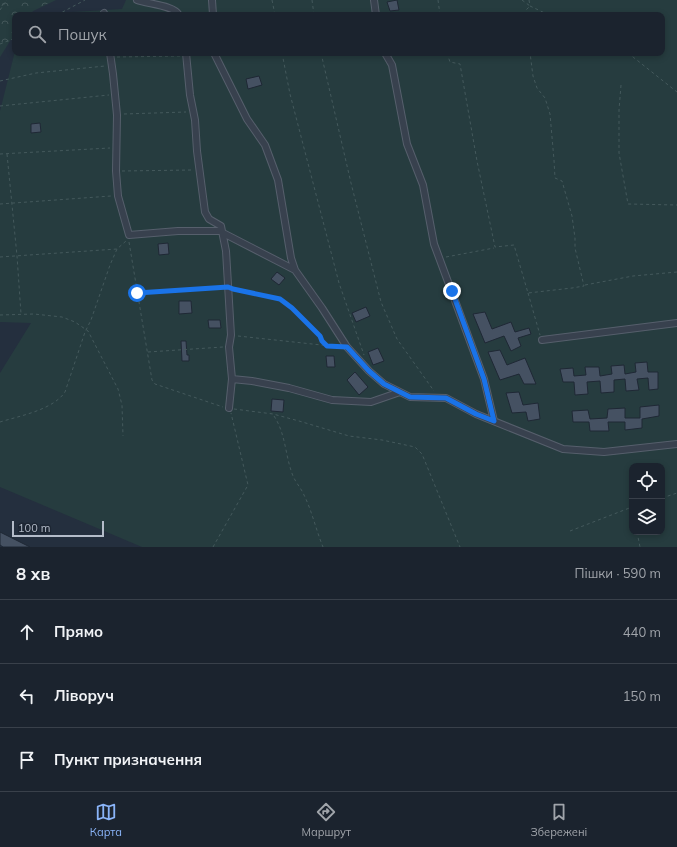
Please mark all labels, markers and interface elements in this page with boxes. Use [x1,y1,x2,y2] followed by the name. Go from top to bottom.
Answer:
[12,12,665,56] search box
[26,23,48,45] icon: search
[58,25,107,44] text: Пошук
[443,282,461,300] route end
[128,284,146,302] route start
[629,463,665,535] map controls
[629,463,665,499] button: locate
[629,499,665,535] button: layers
[12,519,104,538] scale bar
[18,521,50,535] text: 100 m
[16,563,50,584] text: 8 хв
[574,565,661,581] text: Пішки · 590 m
[16,621,38,643] icon: ahead
[54,622,103,641] text: Прямо
[623,624,661,640] text: 440 m
[16,685,38,707] icon: left
[54,686,114,705] text: Ліворуч
[623,688,661,704] text: 150 m
[16,749,38,771] icon: arrive
[54,750,202,769] text: Пункт призначення
[90,801,122,839] tab: Карта
[302,801,351,839] tab: Маршрут
[530,801,587,839] tab: Збережені

